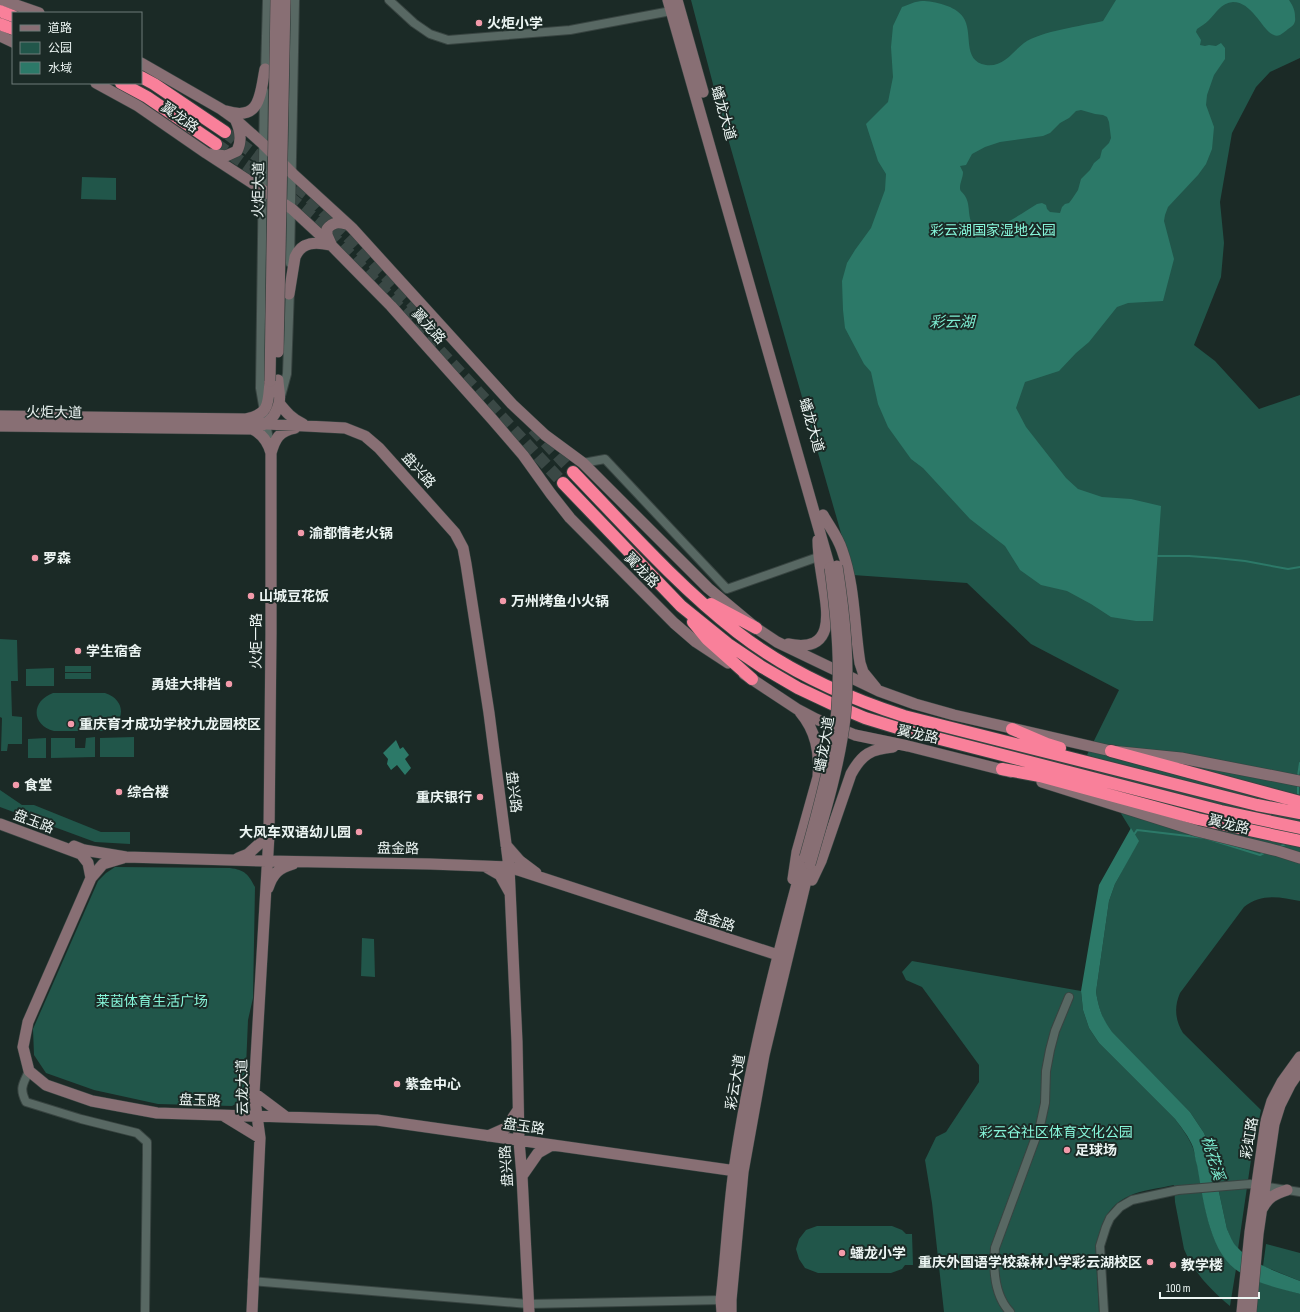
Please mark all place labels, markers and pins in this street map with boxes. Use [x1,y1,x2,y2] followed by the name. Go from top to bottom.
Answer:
[487,15,543,32] place label: 火炬小学
[474,18,484,28] marker: 火炬小学
[309,525,393,542] place label: 渝都情老火锅
[296,528,306,538] marker: 渝都情老火锅
[43,550,71,567] place label: 罗森
[30,553,40,563] marker: 罗森
[259,588,329,605] place label: 山城豆花饭
[246,591,256,601] marker: 山城豆花饭
[511,593,609,610] place label: 万州烤鱼小火锅
[498,596,508,606] marker: 万州烤鱼小火锅
[86,643,142,660] place label: 学生宿舍
[73,646,83,656] marker: 学生宿舍
[151,676,221,693] place label: 勇娃大排档
[224,679,234,689] marker: 勇娃大排档
[79,716,261,733] place label: 重庆育才成功学校九龙园校区
[66,719,76,729] marker: 重庆育才成功学校九龙园校区
[24,777,52,794] place label: 食堂
[11,780,21,790] marker: 食堂
[127,784,169,801] place label: 综合楼
[114,787,124,797] marker: 综合楼
[416,789,472,806] place label: 重庆银行
[475,792,485,802] marker: 重庆银行
[239,824,351,841] place label: 大风车双语幼儿园
[354,827,364,837] marker: 大风车双语幼儿园
[405,1076,461,1093] place label: 紫金中心
[392,1079,402,1089] marker: 紫金中心
[1075,1142,1117,1159] place label: 足球场
[1062,1145,1072,1155] marker: 足球场
[850,1245,906,1262] place label: 蟠龙小学
[837,1248,847,1258] marker: 蟠龙小学
[918,1254,1142,1271] place label: 重庆外国语学校森林小学彩云湖校区
[1145,1257,1155,1267] marker: 重庆外国语学校森林小学彩云湖校区
[1181,1257,1223,1274] place label: 教学楼
[1168,1260,1178,1270] marker: 教学楼

